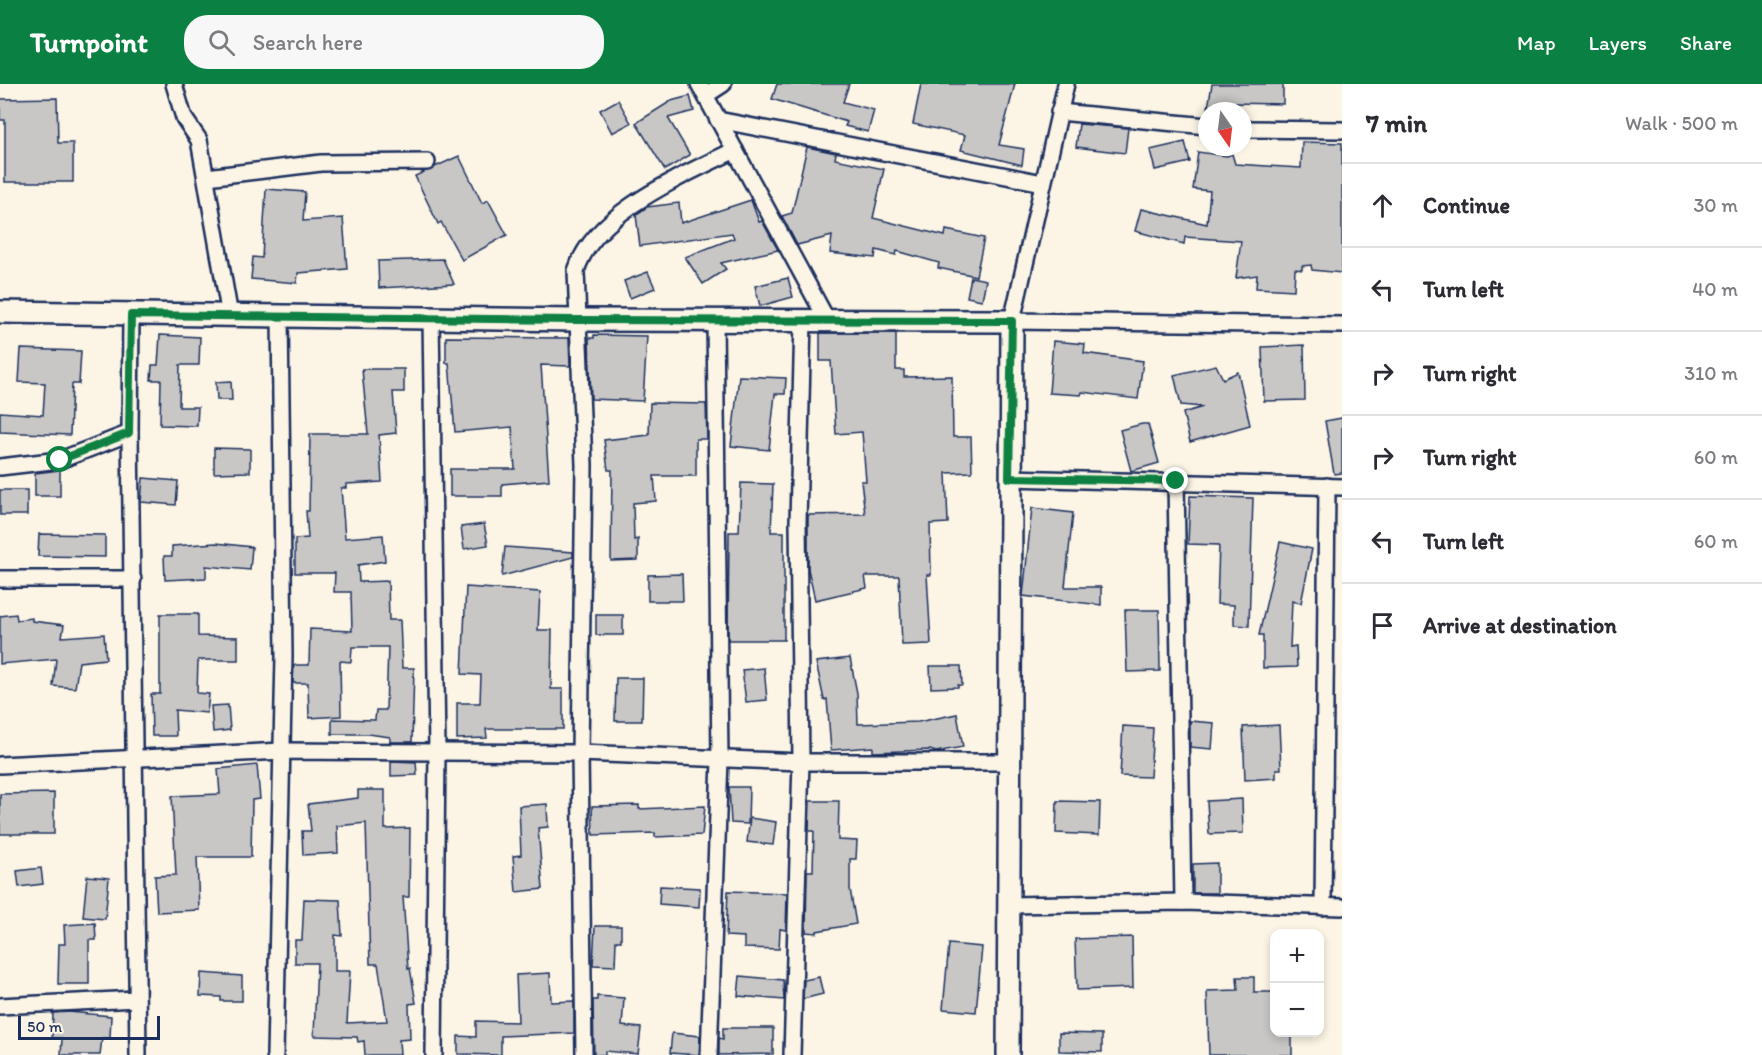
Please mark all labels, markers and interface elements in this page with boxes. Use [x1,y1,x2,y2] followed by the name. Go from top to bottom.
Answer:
[184,15,604,69] search box
[30,25,148,59] text: Turnpoint
[205,26,238,59] icon: search
[253,29,363,56] text: Search here
[1517,30,1556,55] text: Map
[1589,30,1647,55] text: Layers
[1680,30,1732,55] text: Share
[1198,102,1252,156] north arrow
[1366,107,1427,139] text: 7 min
[1625,111,1738,135] text: Walk · 500 m
[1366,189,1399,222] icon: ahead
[1423,192,1510,219] text: Continue
[1693,193,1738,217] text: 30 m
[1366,273,1399,306] icon: left
[1423,276,1504,303] text: Turn left
[1692,277,1738,301] text: 40 m
[1366,357,1399,390] icon: right
[1423,360,1517,387] text: Turn right
[1684,361,1738,385] text: 310 m
[1366,441,1399,474] icon: right
[1423,444,1517,471] text: Turn right
[1694,445,1738,469] text: 60 m
[46,446,72,472] route start
[1162,467,1188,493] route end
[1366,525,1399,558] icon: left
[1423,528,1504,555] text: Turn left
[1694,529,1738,553] text: 60 m
[1366,609,1399,642] icon: arrive
[1423,612,1617,639] text: Arrive at destination
[1270,929,1324,1037] map controls
[1270,929,1324,983] button: +
[1270,983,1324,1037] button: −
[18,1013,160,1040] scale bar
[27,1017,62,1036] text: 50 m

